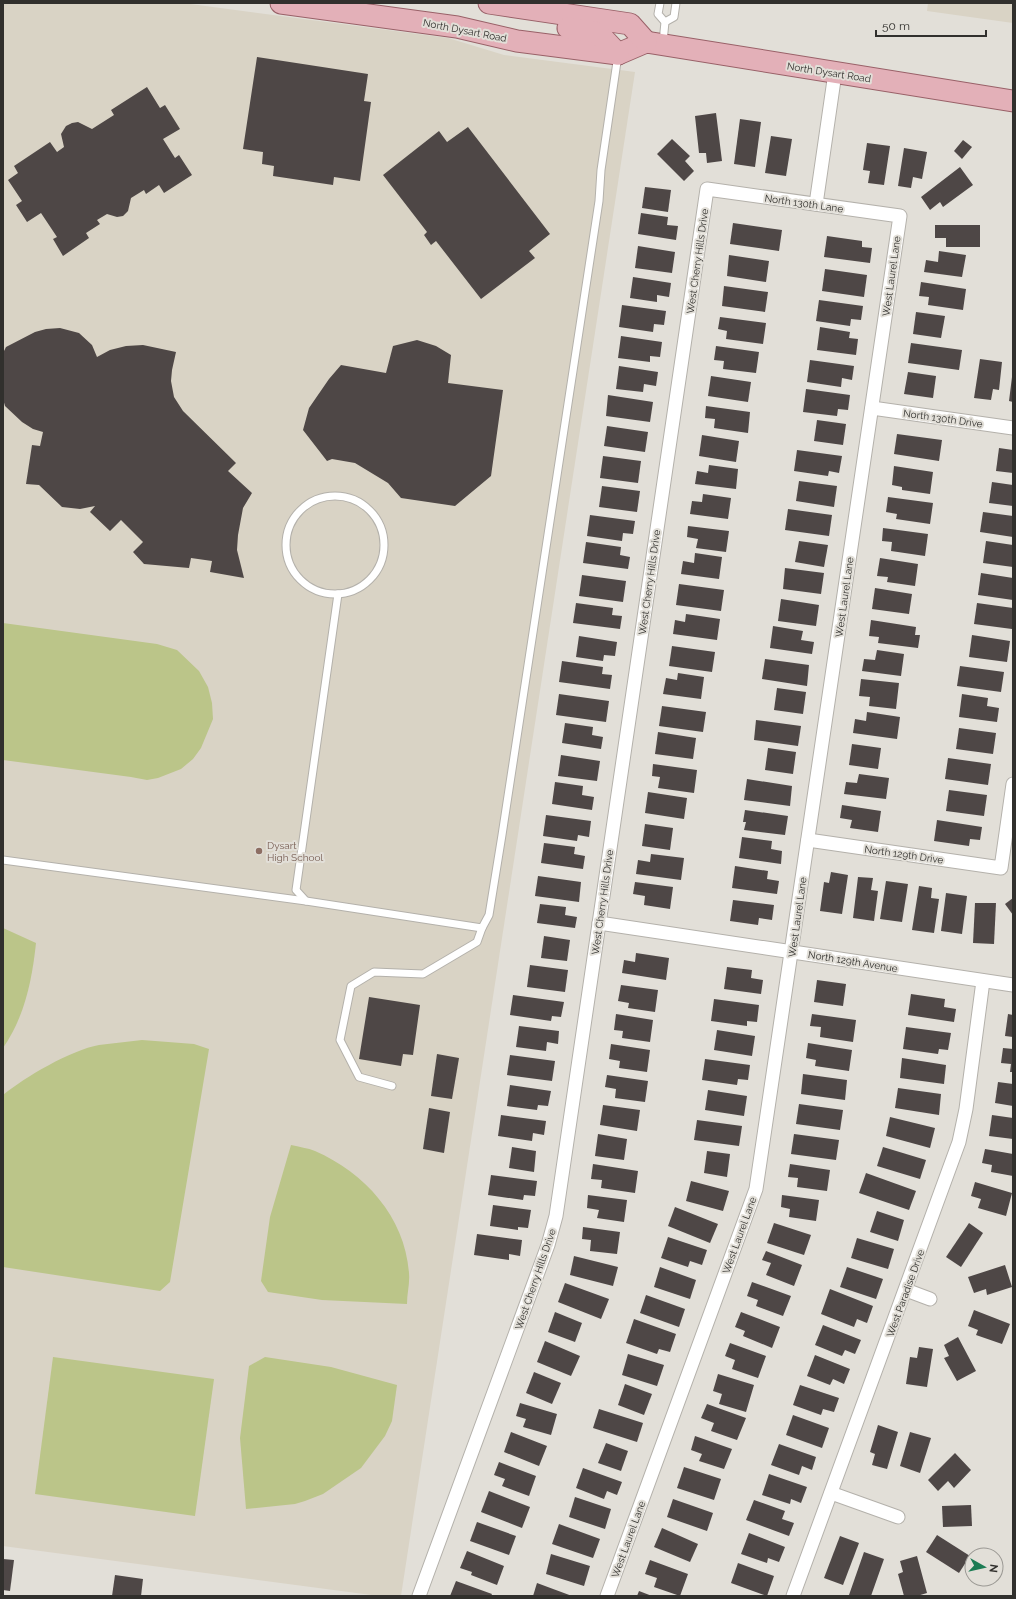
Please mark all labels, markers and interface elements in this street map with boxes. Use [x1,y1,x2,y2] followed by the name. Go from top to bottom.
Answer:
[876,12,986,38] scale bar
[422,17,508,44] street label: North Dysart Road
[882,19,910,33] text: 50 m
[786,60,872,85] street label: North Dysart Road
[764,193,844,214] street label: North 130th Lane
[685,208,710,314] street label: West Cherry Hills Drive
[880,235,903,317] street label: West Laurel Lane
[902,407,984,430] street label: North 130th Drive
[637,529,662,635] street label: West Cherry Hills Drive
[833,556,856,638] street label: West Laurel Lane
[267,840,323,863] place label: Dysart High School
[864,843,944,866] street label: North 129th Drive
[254,846,264,856] marker: Dysart High School
[590,849,615,955] street label: West Cherry Hills Drive
[786,876,809,958] street label: West Laurel Lane
[807,949,899,974] street label: North 129th Avenue
[720,1195,758,1275] street label: West Laurel Lane
[513,1227,558,1331] street label: West Cherry Hills Drive
[884,1248,926,1338] street label: West Paradise Drive
[609,1499,647,1579] street label: West Laurel Lane
[964,1547,1004,1587] north arrow
[986,1563,1000,1573] text: N

